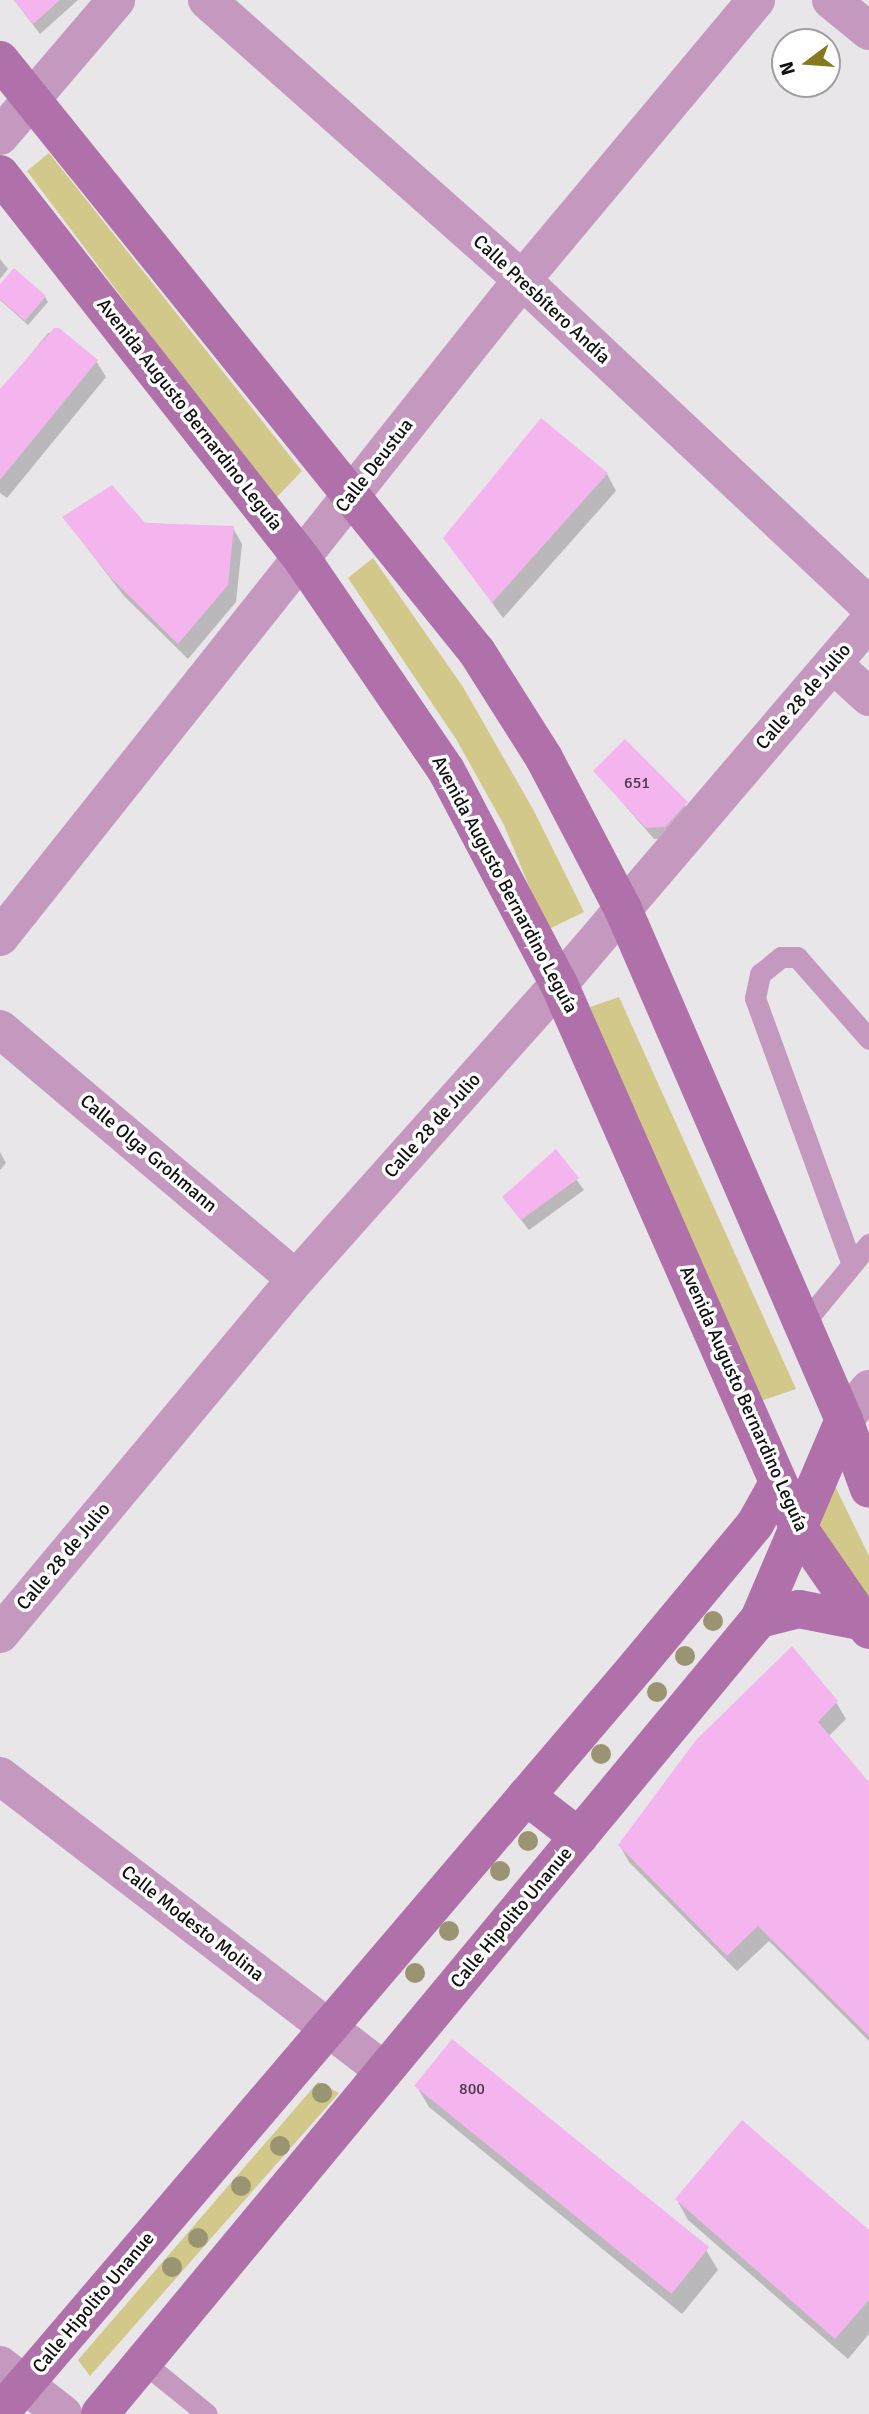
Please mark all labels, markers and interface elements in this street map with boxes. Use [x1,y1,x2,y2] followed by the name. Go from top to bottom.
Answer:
[771,28,841,98] north arrow
[774,59,801,78] text: N
[468,231,614,369] street label: Calle Presbítero Andía
[91,294,287,536] street label: Avenida Augusto Bernardino Leguía
[331,415,419,517] street label: Calle Deustua
[752,639,856,755] street label: Calle 28 de Julio
[426,752,582,1018] street label: Avenida Augusto Bernardino Leguía
[624,773,650,793] house number: 651
[380,1069,486,1183] street label: Calle 28 de Julio
[75,1090,221,1218] street label: Calle Olga Grohmann
[674,1263,812,1535] street label: Avenida Augusto Bernardino Leguía
[12,1499,116,1615] street label: Calle 28 de Julio
[446,1843,578,1993] street label: Calle Hipolito Unanue
[116,1861,268,1987] street label: Calle Modesto Molina
[459,2079,485,2099] house number: 800
[28,2228,160,2378] street label: Calle Hipolito Unanue

